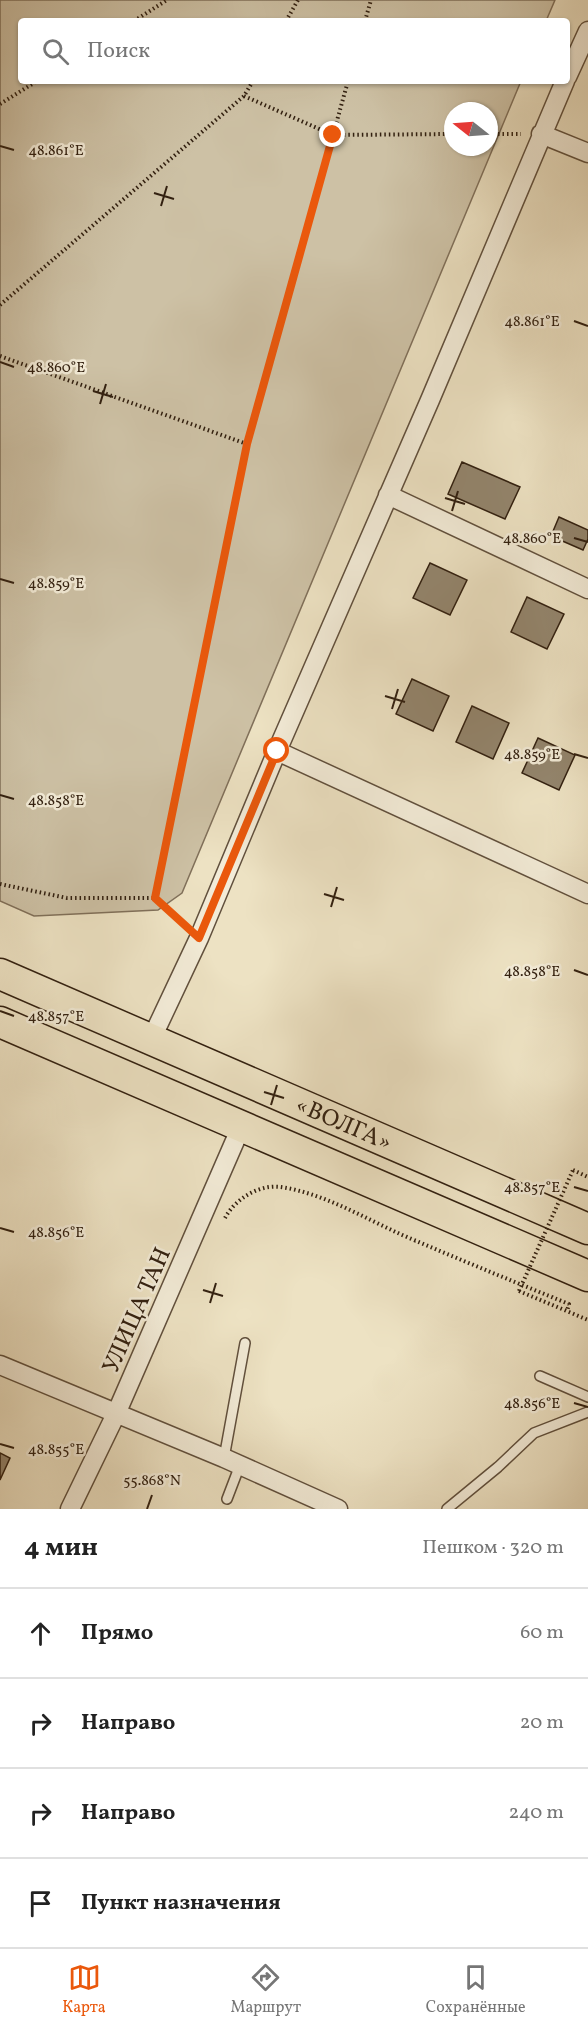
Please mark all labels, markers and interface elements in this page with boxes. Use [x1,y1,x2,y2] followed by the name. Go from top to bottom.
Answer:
[18,18,570,84] search box
[39,35,72,68] icon: search
[87,36,150,67] text: Поиск
[444,102,498,156] north arrow
[319,121,345,147] route end
[28,141,84,162] text: 48.861°E
[504,312,560,333] text: 48.861°E
[27,358,85,379] text: 48.860°E
[503,529,561,550] text: 48.860°E
[28,574,84,595] text: 48.859°E
[263,737,289,763] route start
[504,745,560,766] text: 48.859°E
[28,791,84,812] text: 48.858°E
[504,962,560,983] text: 48.858°E
[28,1007,84,1028] text: 48.857°E
[290,1089,397,1161] street label: «ВОЛГА»
[504,1178,560,1199] text: 48.857°E
[28,1223,84,1244] text: 48.856°E
[95,1242,181,1379] street label: УЛИЦА ТАН
[504,1394,560,1415] text: 48.856°E
[28,1440,84,1461] text: 48.855°E
[123,1471,181,1492] text: 55.868°N
[24,1530,98,1566] text: 4 мин
[422,1534,564,1562] text: Пешком · 320 m
[24,1617,57,1650] icon: ahead
[81,1618,153,1649] text: Прямо
[520,1619,564,1647] text: 60 m
[24,1707,57,1740] icon: right
[81,1708,175,1739] text: Направо
[520,1709,564,1737] text: 20 m
[24,1797,57,1830] icon: right
[81,1798,175,1829] text: Направо
[509,1799,564,1827] text: 240 m
[24,1887,57,1920] icon: arrive
[81,1888,281,1919] text: Пункт назначения
[62,1961,106,2019] tab: Карта
[231,1961,301,2019] tab: Маршрут
[426,1961,526,2019] tab: Сохранённые

